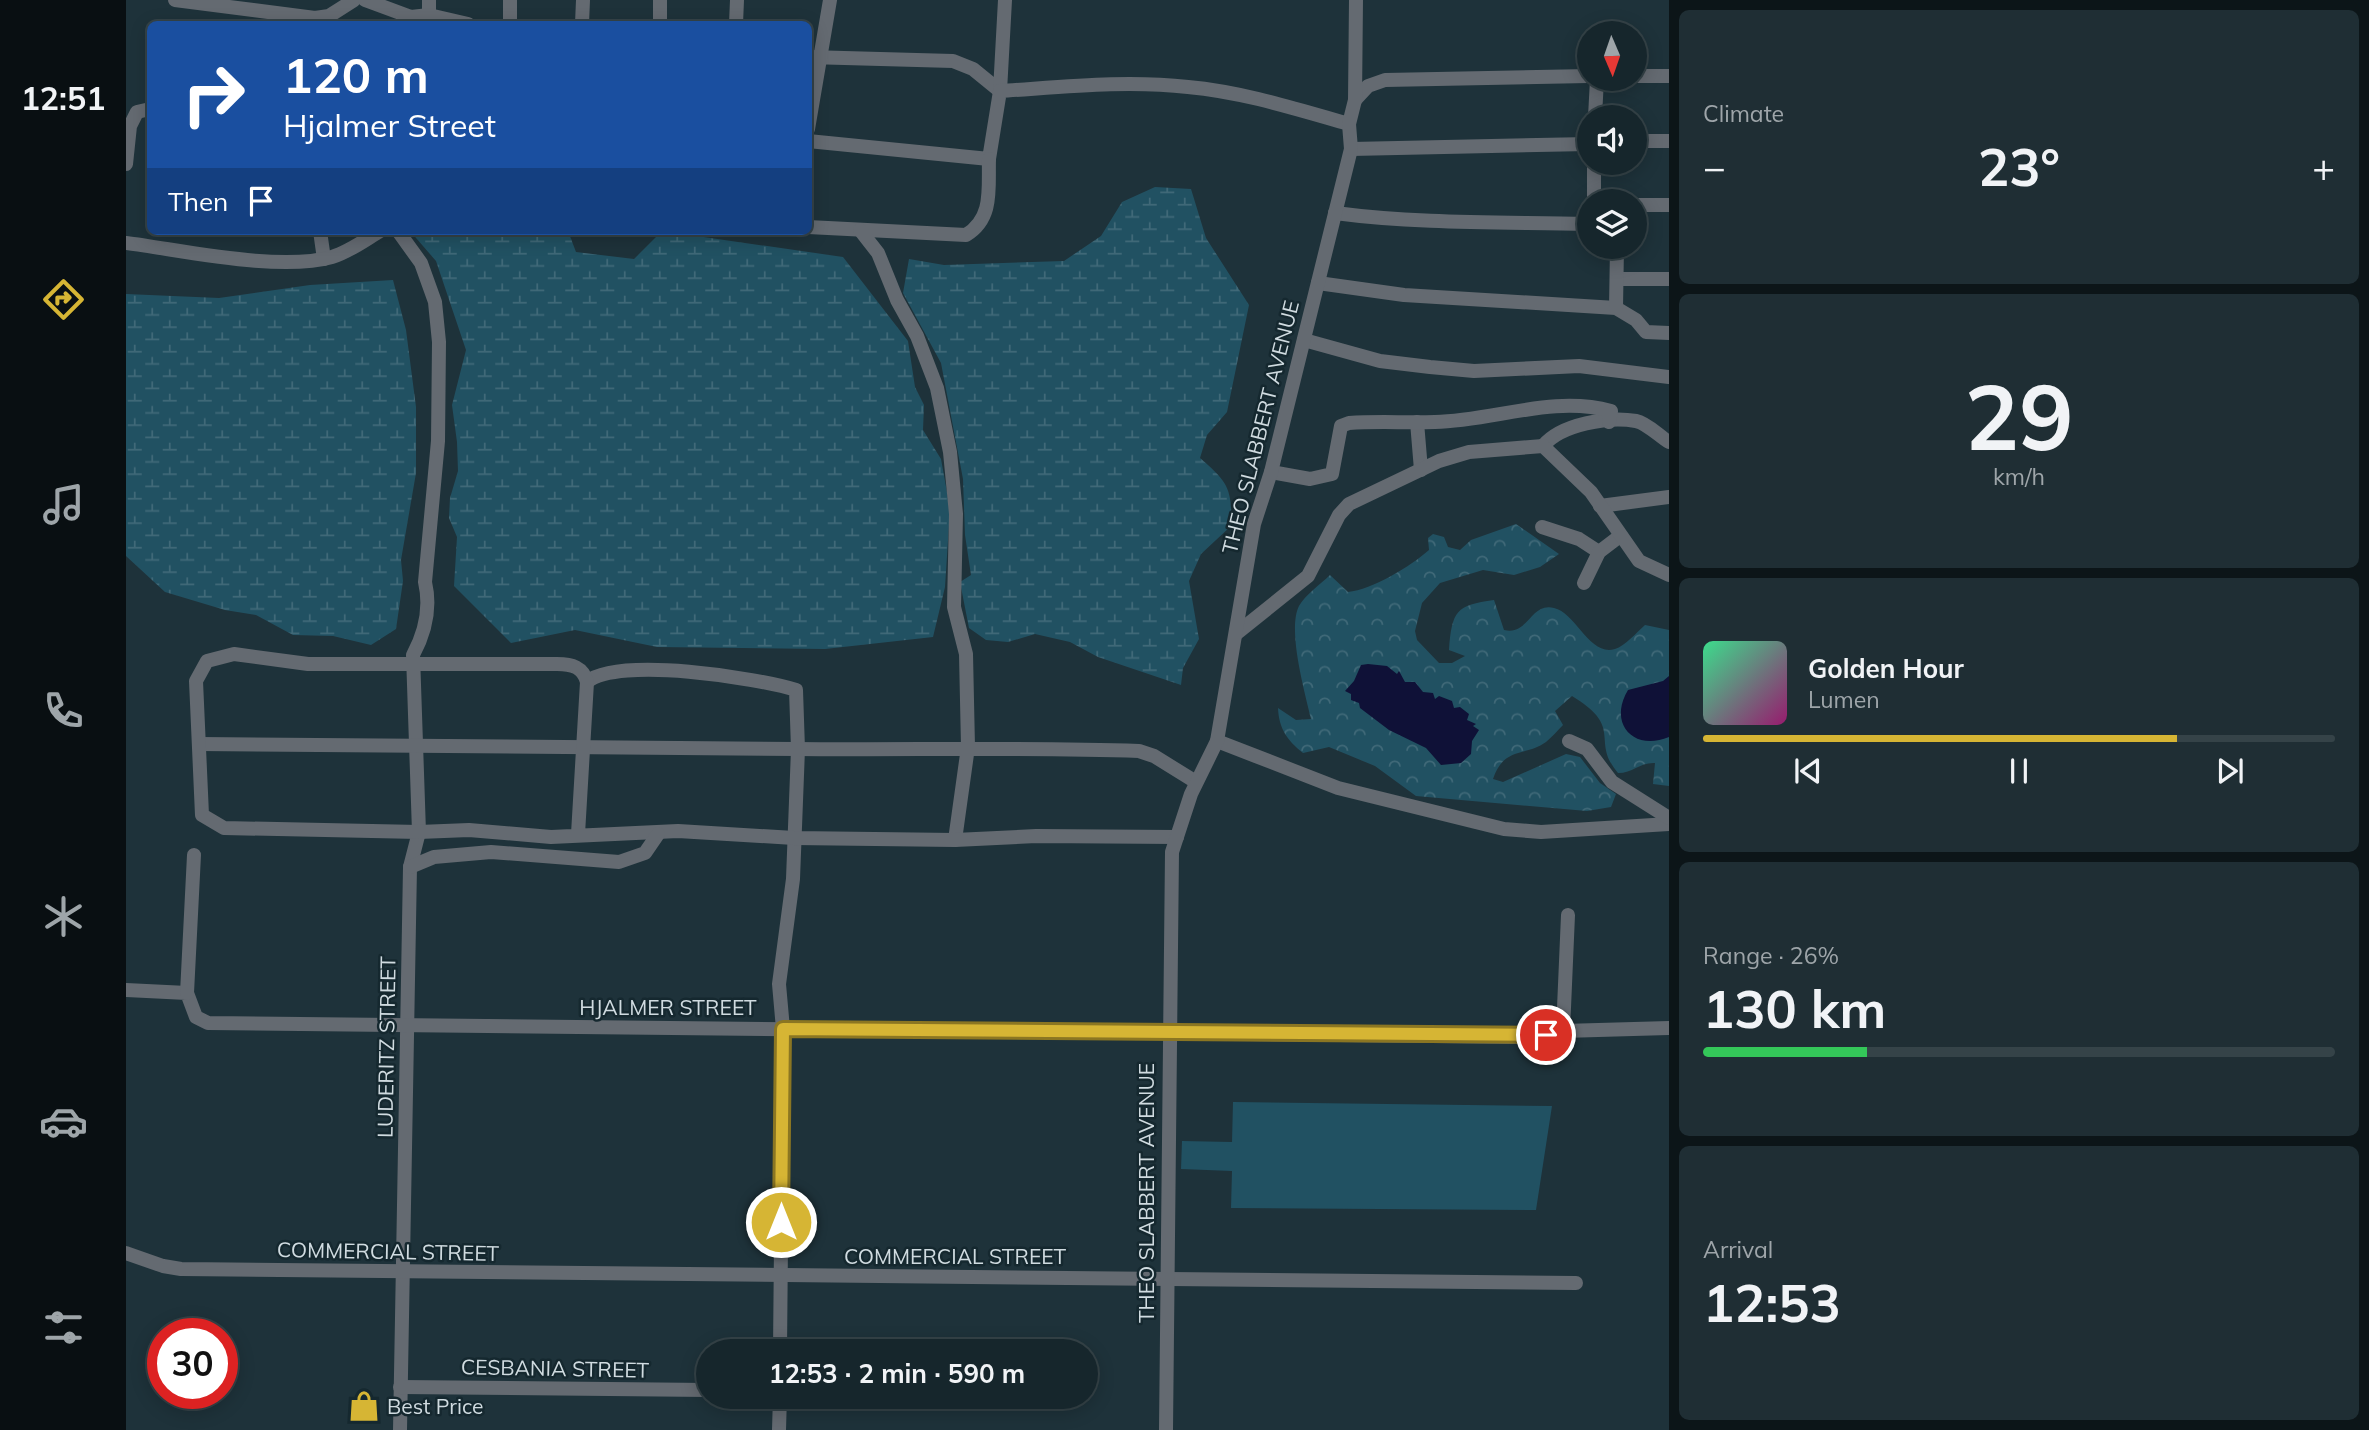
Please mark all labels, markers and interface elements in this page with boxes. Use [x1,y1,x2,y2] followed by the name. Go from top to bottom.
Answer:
[1577,21,1647,91] north arrow
[1577,21,1647,259] map controls
[283,44,429,105] text: 120 m
[168,49,259,140] icon: right
[21,78,105,118] text: 12:51
[1703,99,1784,128] text: Climate
[283,105,496,145] text: Hjalmer Street
[1577,105,1647,175] button: sound
[1978,134,2060,199] text: 23°
[1703,143,1726,191] text: −
[2312,143,2335,191] text: +
[242,182,280,220] icon: arrive
[168,185,228,218] text: Then
[1577,189,1647,259] button: layers
[39,275,88,324] icon: directions
[1216,298,1304,556] street label: THEO SLABBERT AVENUE
[1964,359,2074,473] text: 29
[1993,462,2045,491] text: km/h
[39,480,88,529] icon: music
[1808,652,1964,685] text: Golden Hour
[1808,685,1880,714] text: Lumen
[39,686,88,735] icon: phone
[1789,752,1827,790] icon: previous
[2000,752,2038,790] icon: pause
[2211,752,2249,790] icon: next
[39,892,88,941] icon: climate
[1703,941,1839,970] text: Range · 26%
[371,956,401,1138] street label: LUDERITZ STREET
[1703,976,1886,1041] text: 130 km
[579,994,757,1020] street label: HJALMER STREET
[1516,1005,1576,1065] pin
[1527,1016,1565,1054] icon: arrive
[1133,1063,1159,1323] street label: THEO SLABBERT AVENUE
[39,1097,88,1146] icon: car
[744,1185,818,1259] position arrow
[1703,1235,1773,1264] text: Arrival
[277,1236,500,1266] street label: COMMERCIAL STREET
[844,1243,1066,1269] street label: COMMERCIAL STREET
[1703,1270,1841,1335] text: 12:53
[39,1303,88,1352] icon: filters
[147,1318,238,1409] speed limit sign: 30
[461,1353,650,1383] street label: CESBANIA STREET
[769,1357,1025,1390] text: 12:53 · 2 min · 590 m
[347,1389,381,1423] shop icon: Best Price
[387,1393,484,1419] place label: Best Price

